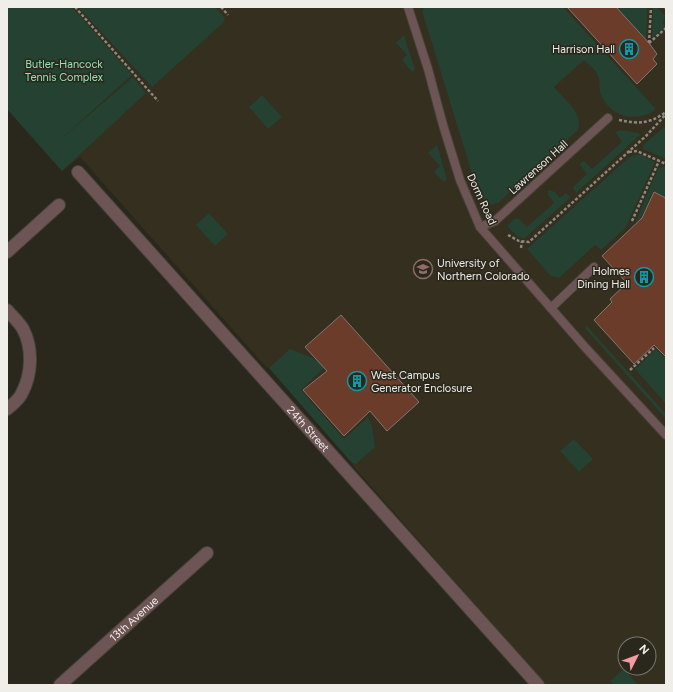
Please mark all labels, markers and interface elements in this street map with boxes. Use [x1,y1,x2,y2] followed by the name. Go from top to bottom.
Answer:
[618,38,640,60] building icon: Harrison Hall
[552,43,615,56] place label: Harrison Hall
[25,58,104,84] park label: Butler-Hancock Tennis Complex
[506,138,570,197] street label: Lawrenson Hall
[464,172,499,227] street label: Dorm Road
[437,257,530,283] place label: University of Northern Colorado
[412,258,434,280] school or university icon: University of Northern Colorado
[577,265,630,291] place label: Holmes Dining Hall
[633,266,655,288] building icon: Holmes Dining Hall
[371,369,472,395] place label: West Campus Generator Enclosure
[346,370,368,392] building icon: West Campus Generator Enclosure
[284,404,332,455] street label: 24th Street
[107,594,161,644] street label: 13th Avenue
[617,636,657,676] north arrow
[636,642,652,657] text: N

